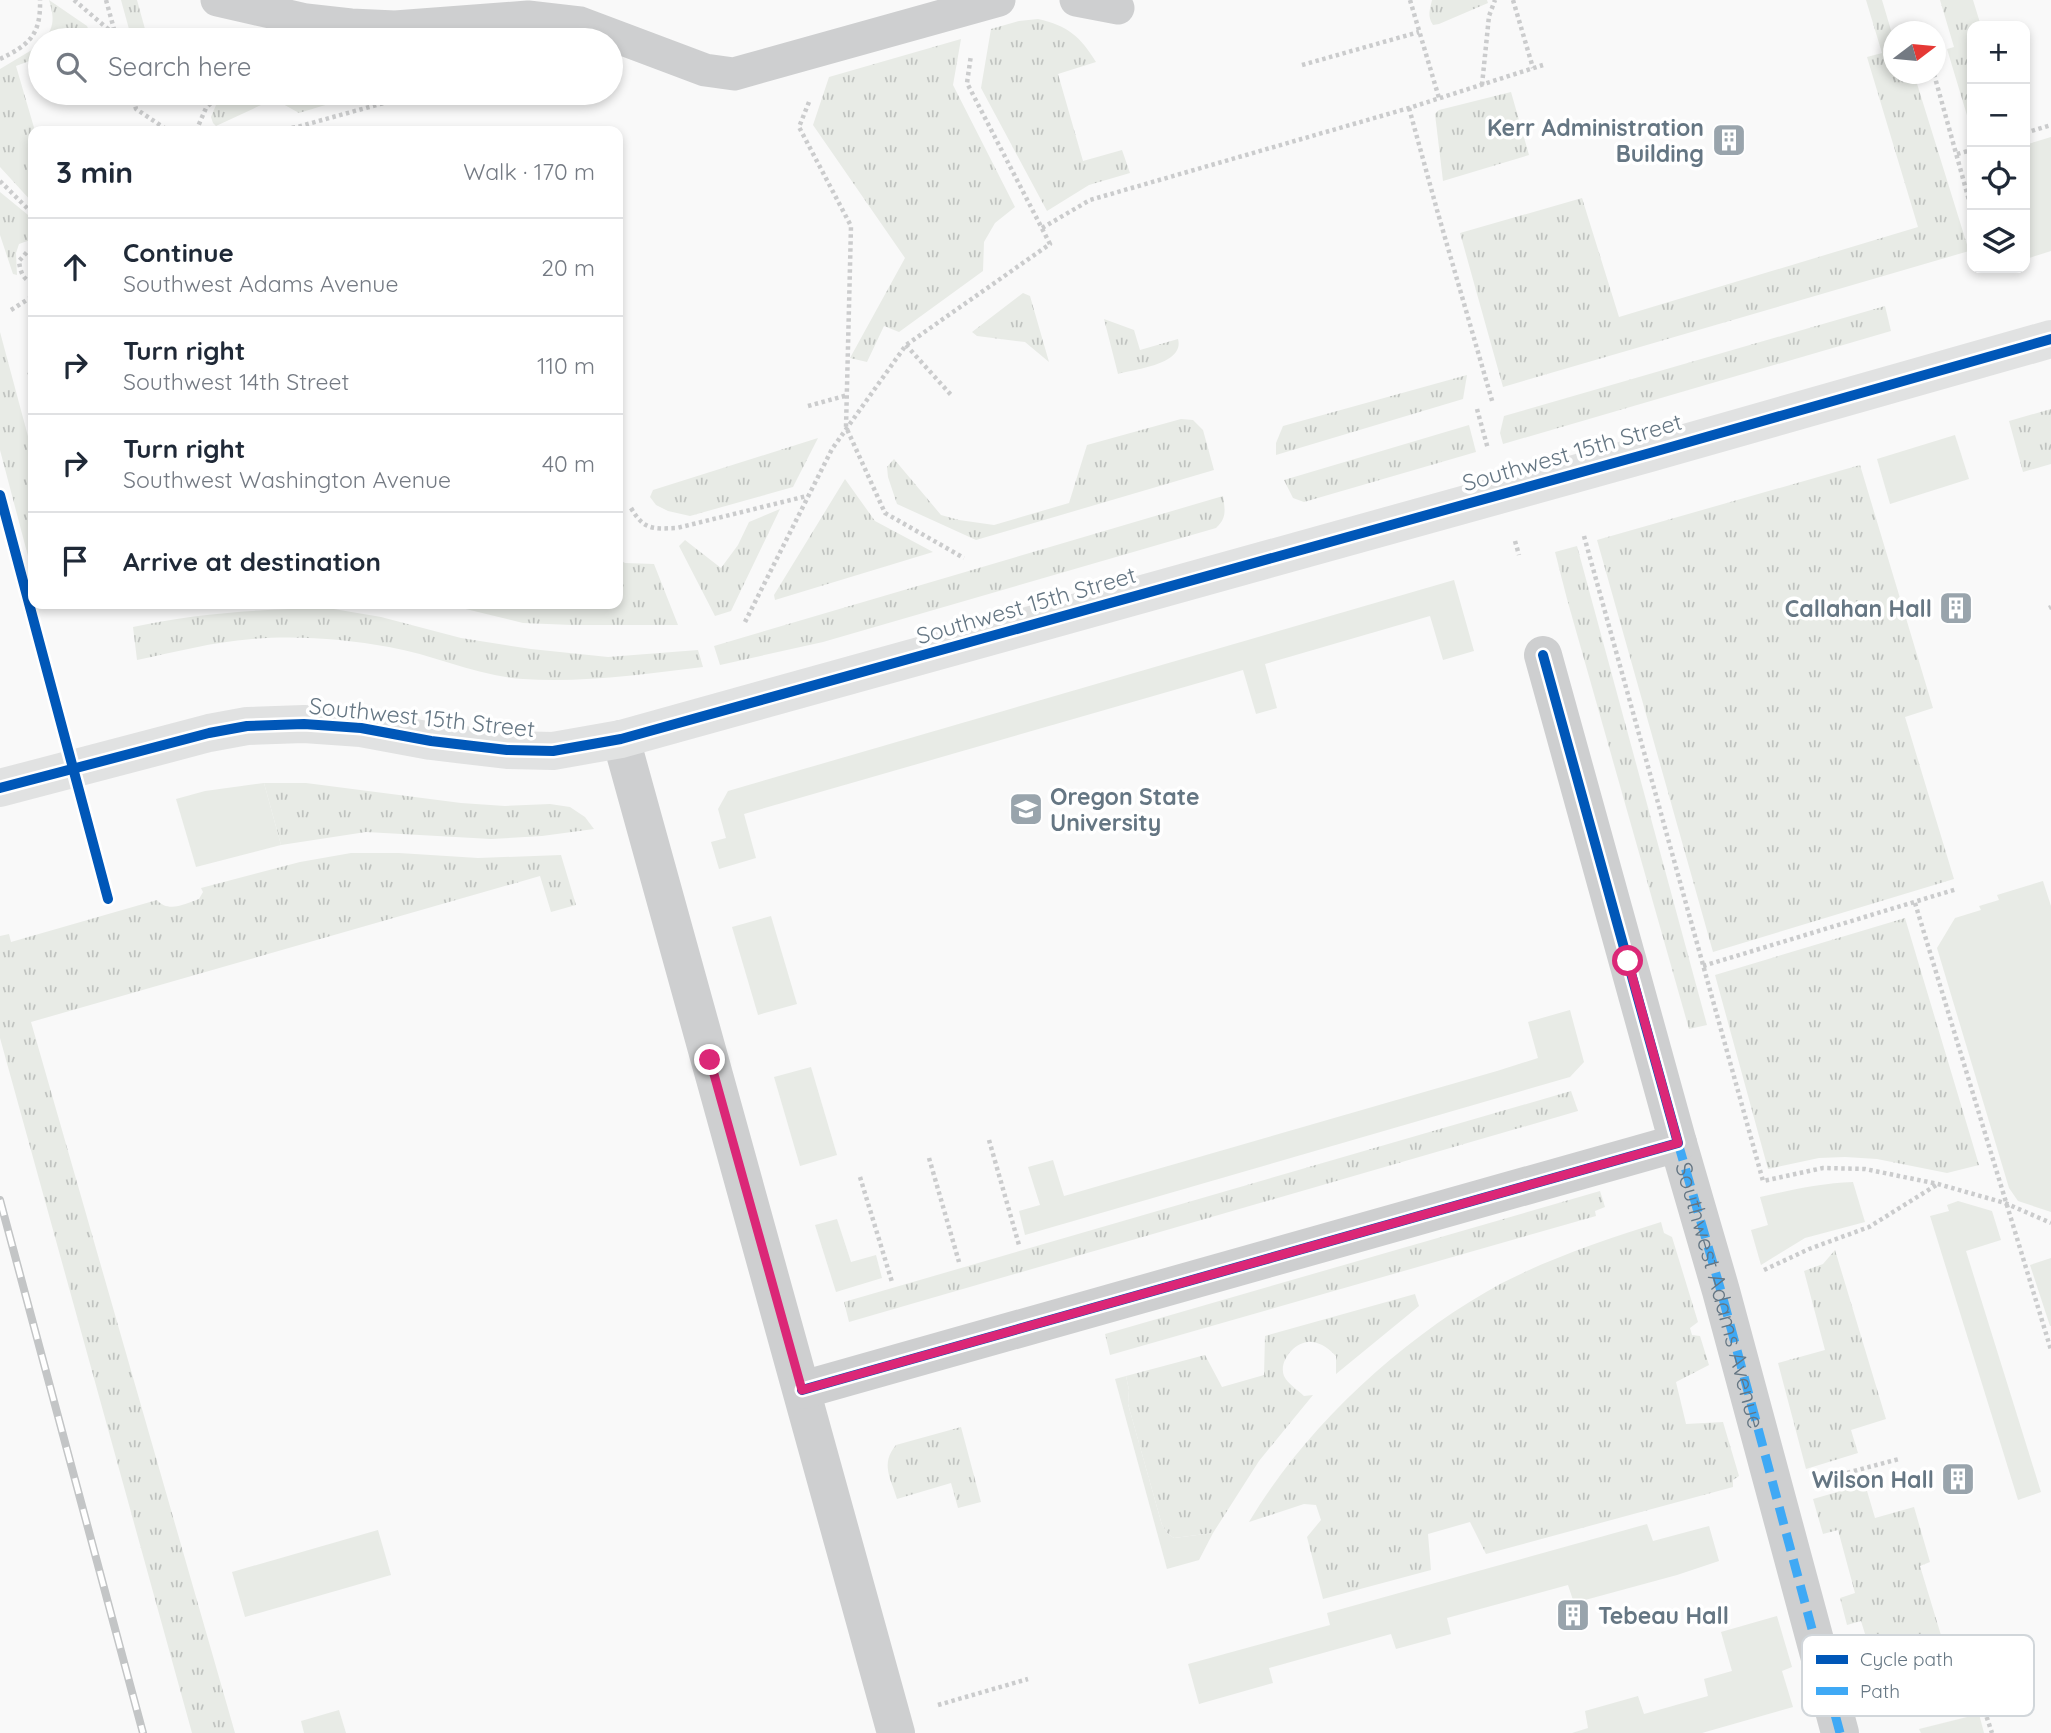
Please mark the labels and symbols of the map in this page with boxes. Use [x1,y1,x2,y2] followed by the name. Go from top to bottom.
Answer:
[1883,21,1946,84] north arrow
[1487,113,1704,168] place label: Kerr Administration Building
[1710,121,1748,159] building icon: Kerr Administration Building
[1459,407,1685,497] street label: Southwest 15th Street
[913,560,1139,650] street label: Southwest 15th Street
[1937,589,1975,627] building icon: Callahan Hall
[1785,594,1932,623] place label: Callahan Hall
[308,691,537,743] street label: Southwest 15th Street
[1050,782,1200,837] place label: Oregon State University
[1007,790,1045,828] school or university icon: Oregon State University
[1612,945,1643,976] route start
[694,1044,725,1075] route end
[1670,1158,1772,1432] street label: Southwest Adams Avenue
[1939,1460,1977,1498] building icon: Wilson Hall
[1812,1465,1934,1494] place label: Wilson Hall
[1554,1596,1592,1634] building icon: Tebeau Hall
[1598,1601,1729,1630] place label: Tebeau Hall
[1802,1635,2034,1716] legend
[1860,1647,1953,1671] text: Cycle path
[1860,1679,1900,1703] text: Path

